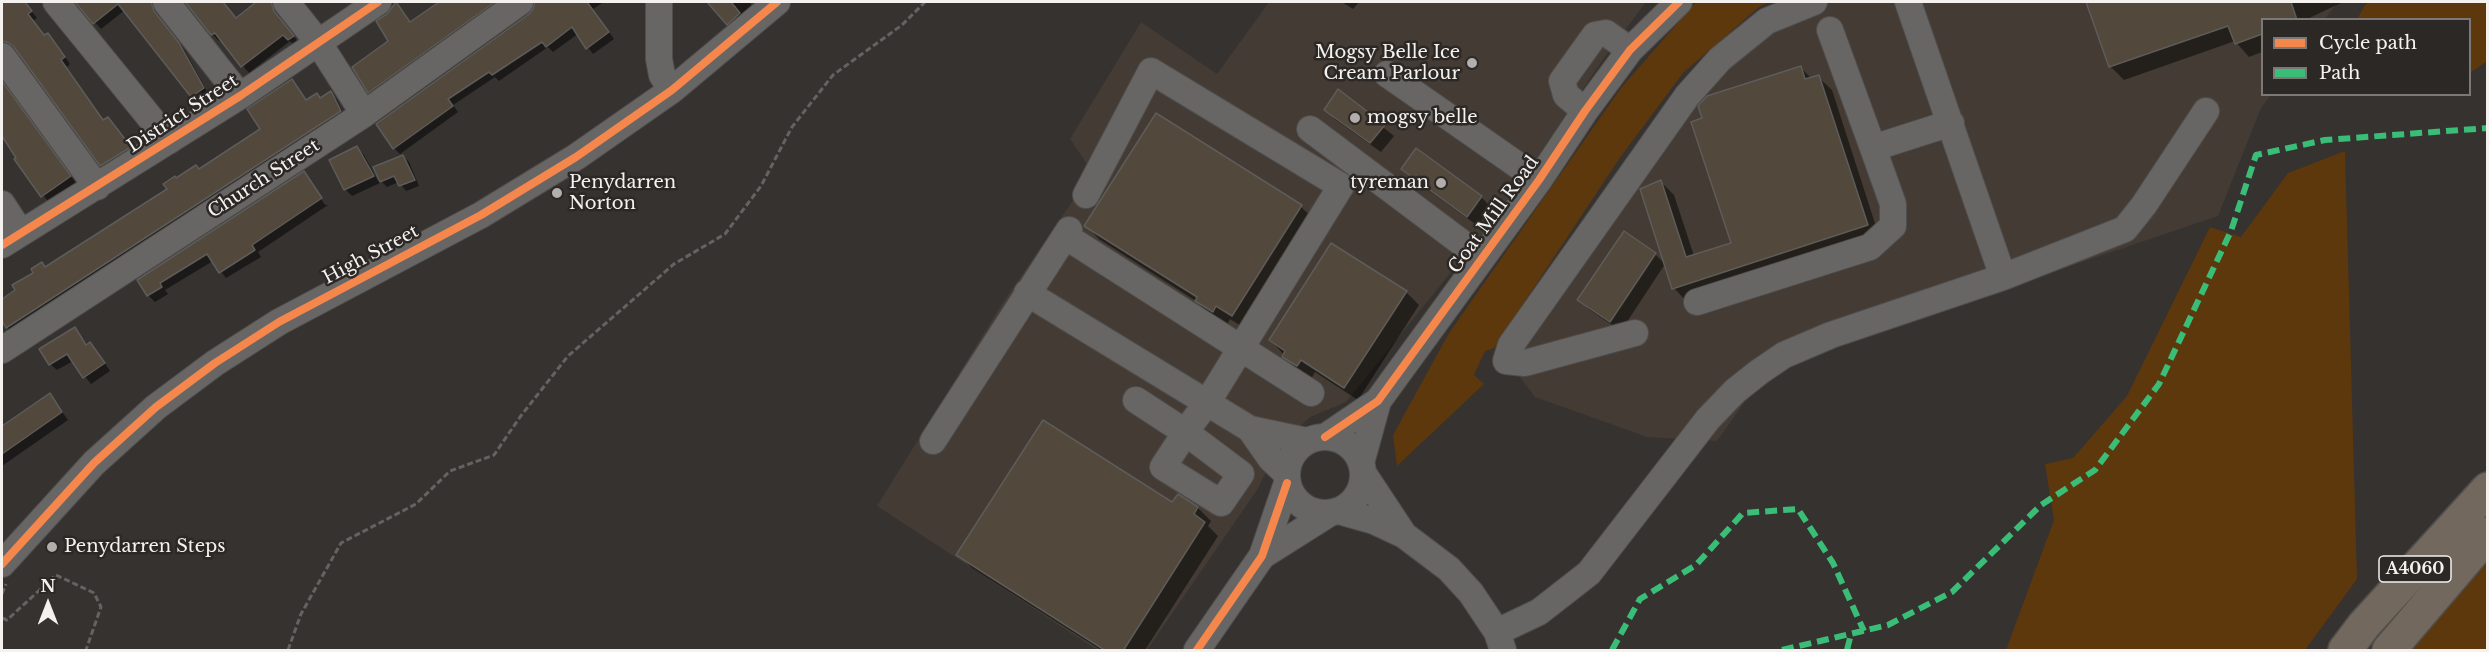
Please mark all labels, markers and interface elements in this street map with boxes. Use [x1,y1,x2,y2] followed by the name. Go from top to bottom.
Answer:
[2261,18,2471,96] legend
[2319,32,2417,54] text: Cycle path
[1315,42,1460,84] place label: Mogsy Belle Ice Cream Parlour
[1465,56,1479,70] marker: Mogsy Belle Ice Cream Parlour
[2319,62,2360,84] text: Path
[124,70,242,158] street label: District Street
[1367,107,1478,129] place label: mogsy belle
[1348,111,1362,125] marker: mogsy belle
[204,135,324,223] street label: Church Street
[1444,152,1544,278] street label: Goat Mill Road
[569,172,676,214] place label: Penydarren Norton
[1350,172,1429,194] place label: tyreman
[1434,176,1448,190] marker: tyreman
[550,186,564,200] marker: Penydarren Norton
[319,221,423,289] street label: High Street
[64,536,225,558] place label: Penydarren Steps
[45,540,59,554] marker: Penydarren Steps
[2379,556,2451,582] road number: A4060
[18,574,78,634] north arrow
[40,576,56,596] text: N

